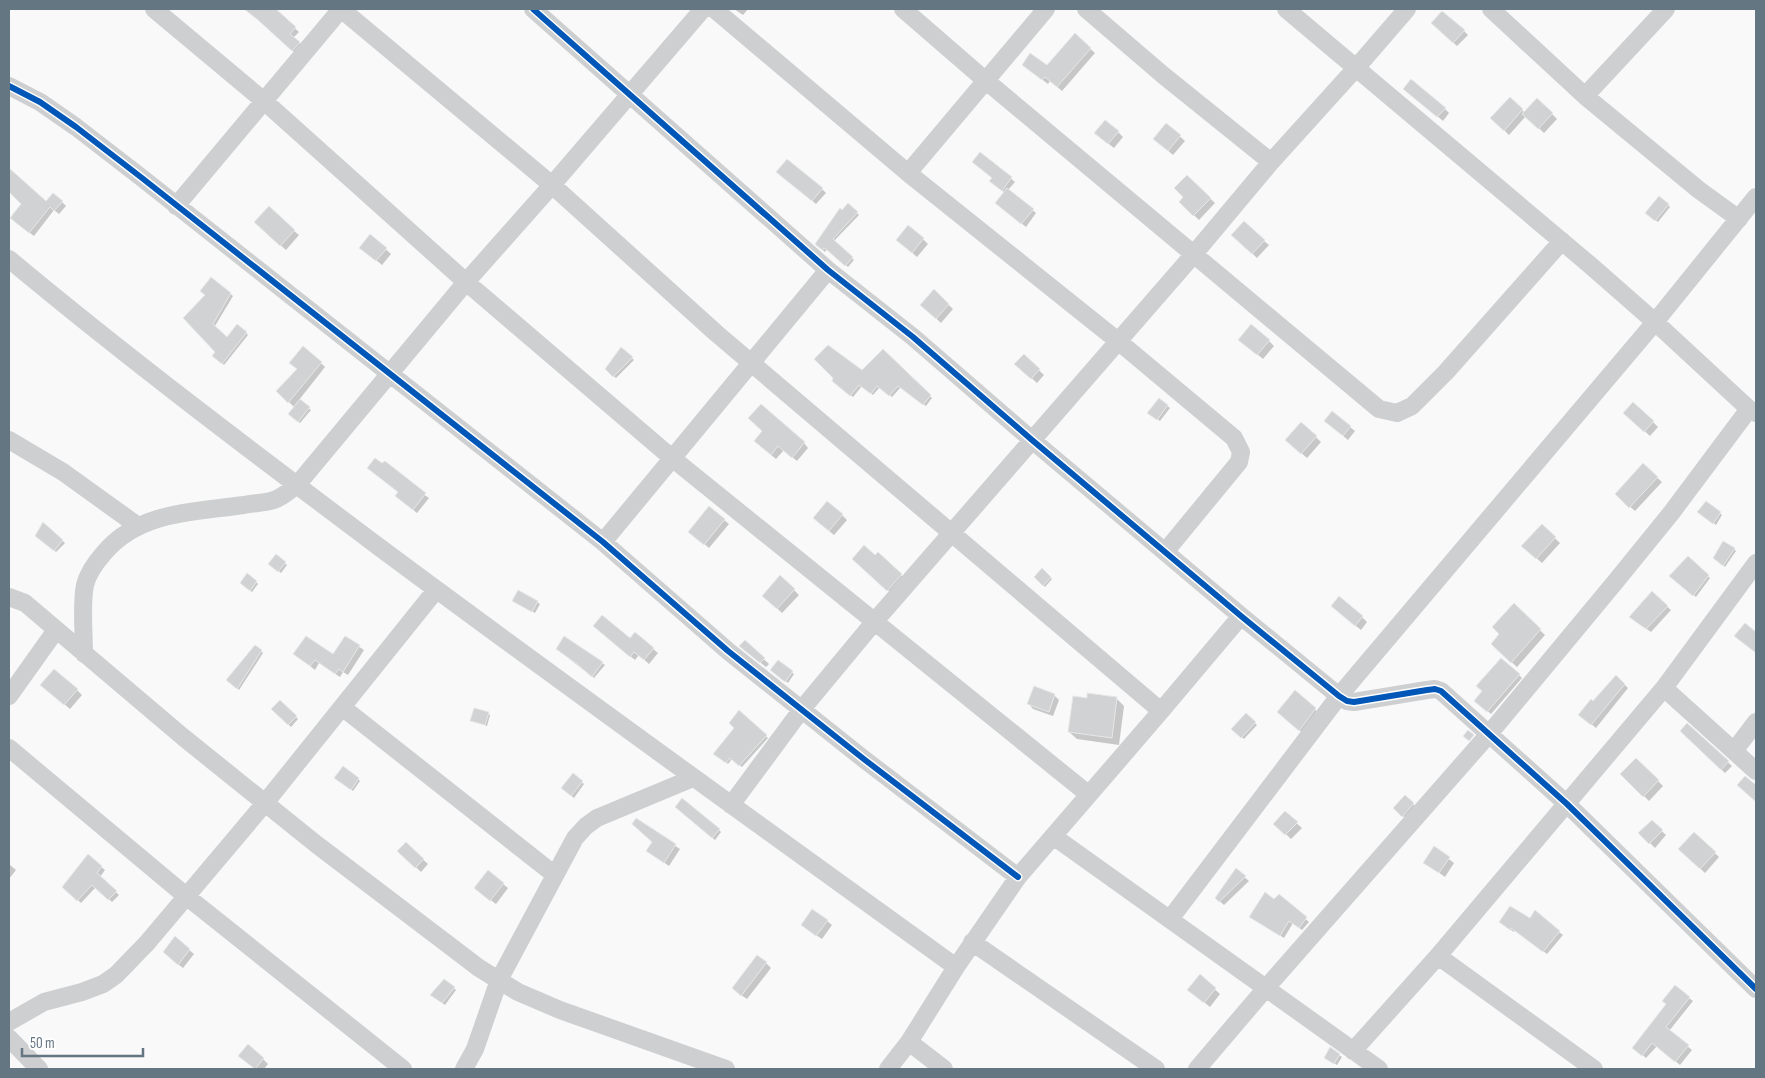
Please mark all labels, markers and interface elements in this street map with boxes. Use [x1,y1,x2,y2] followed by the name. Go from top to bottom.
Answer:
[22,1026,144,1058] scale bar
[30,1034,55,1053] text: 50 m

